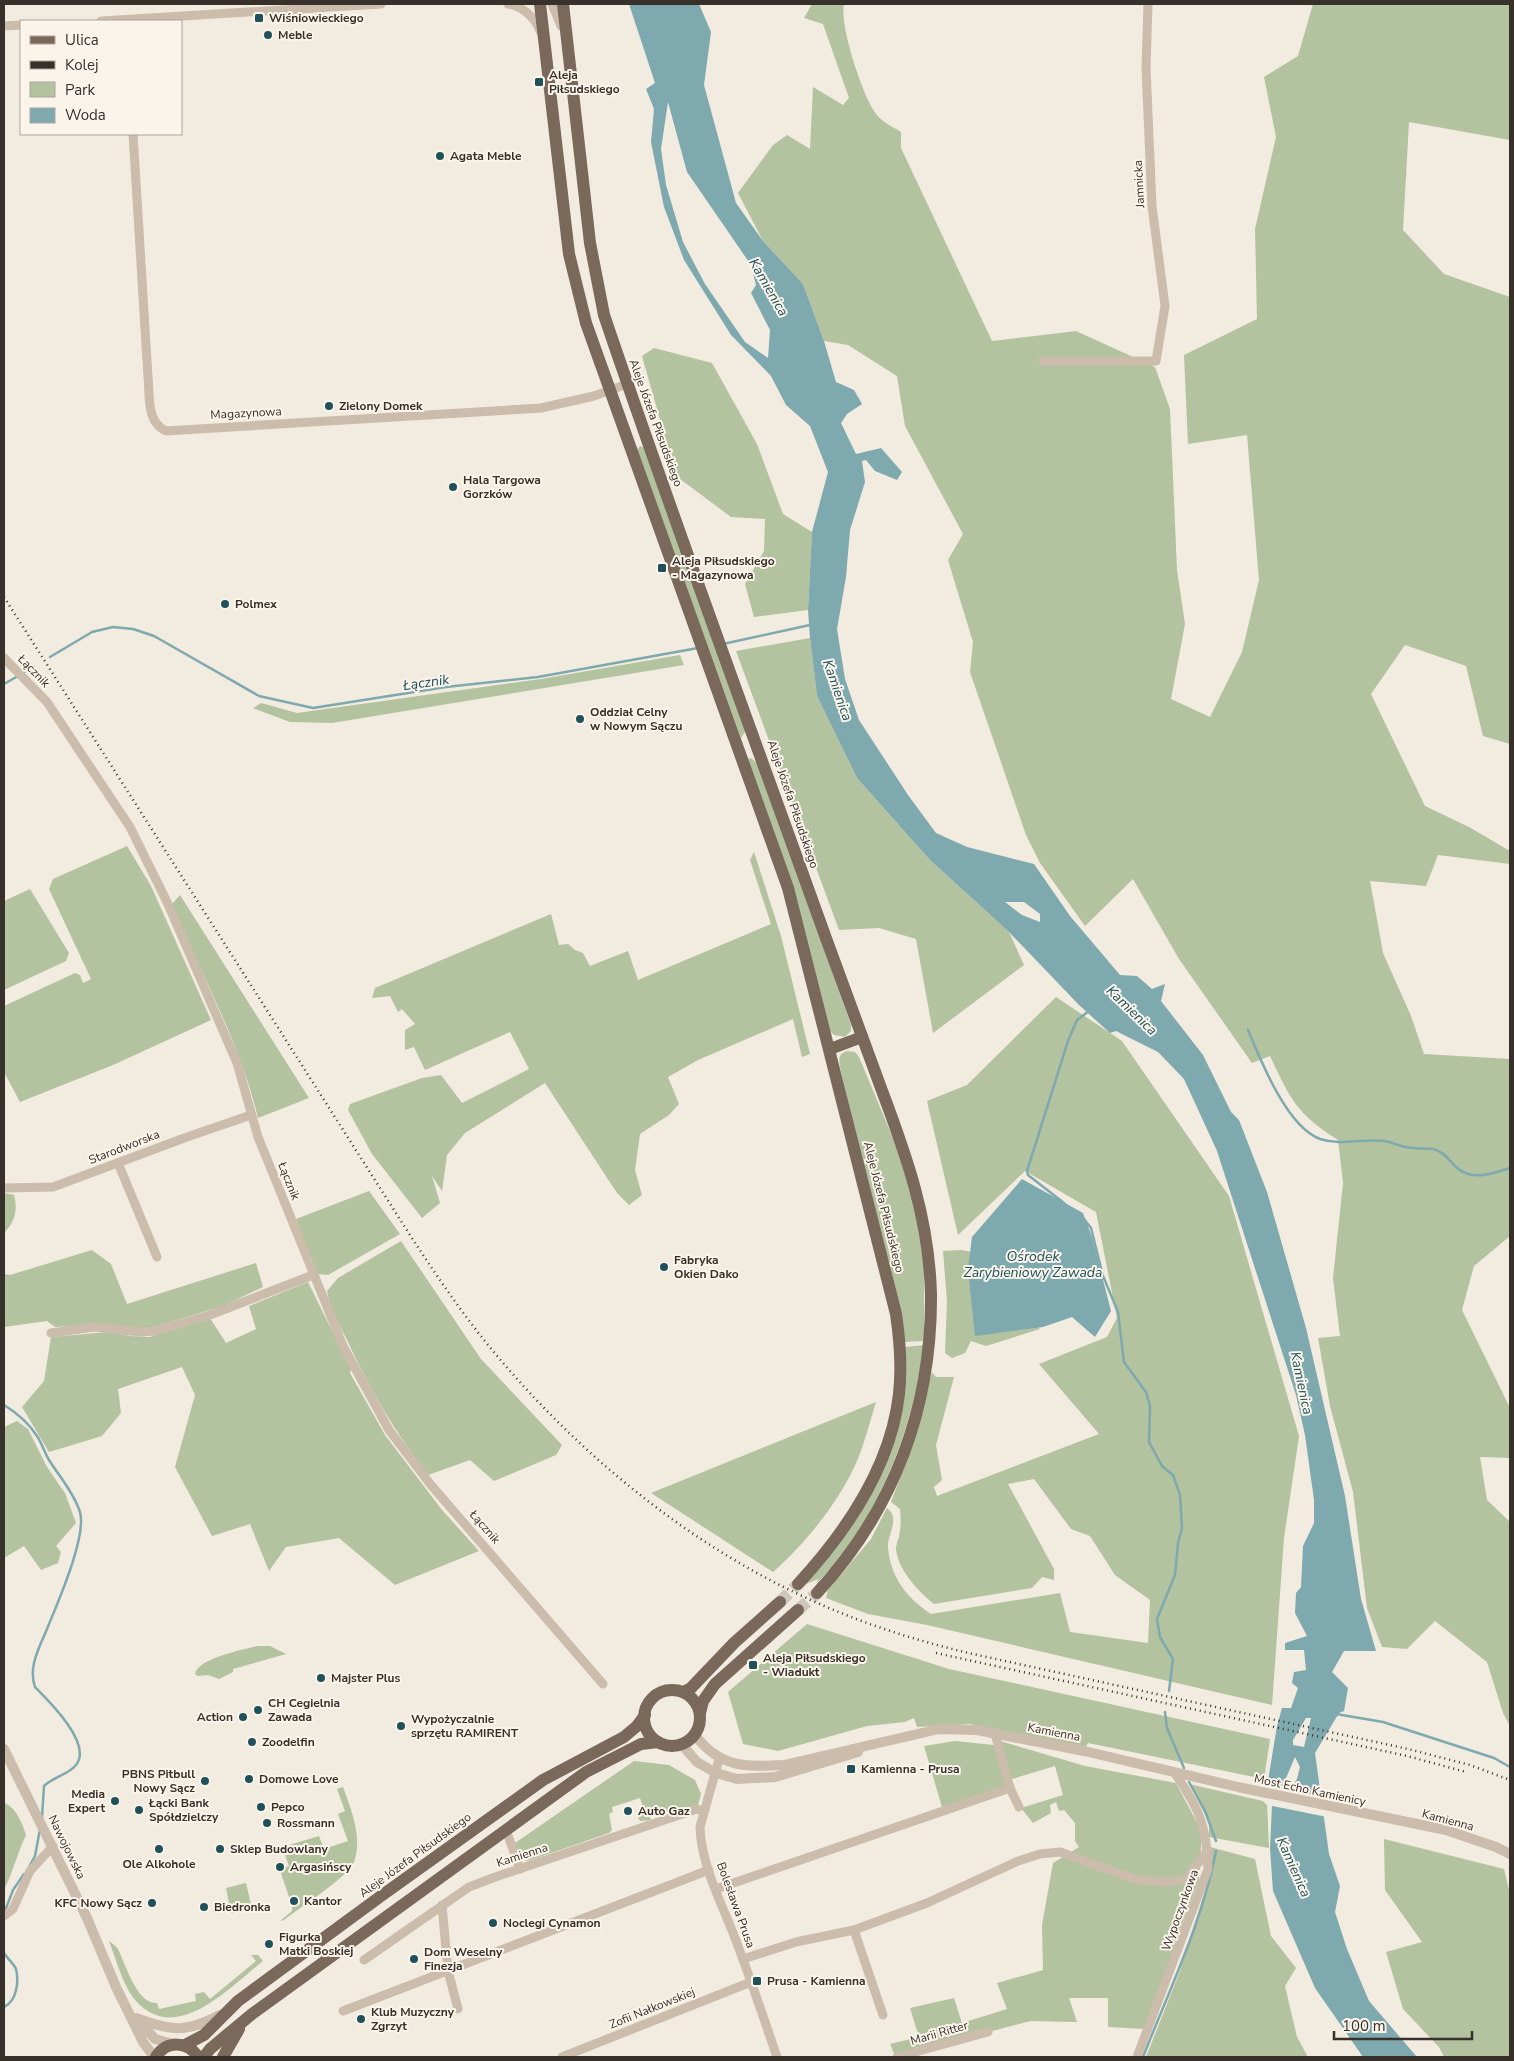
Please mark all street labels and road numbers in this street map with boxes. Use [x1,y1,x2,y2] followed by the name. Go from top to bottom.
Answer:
[1130,160,1148,209] street label: Jamnicka
[625,357,687,489] street label: Aleje Józefa Piłsudskiego
[210,403,282,423] street label: Magazynowa
[14,650,54,692] street label: Łącznik
[764,738,823,871] street label: Aleje Józefa Piłsudskiego
[86,1126,162,1168] street label: Starodworska
[860,1140,908,1275] street label: Aleje Józefa Piłsudskiego
[274,1159,304,1203] street label: Łącznik
[465,1506,505,1548] street label: Łącznik
[1026,1719,1082,1745] street label: Kamienna
[1253,1770,1368,1810] street label: Most Echo Kamienicy
[1420,1805,1476,1835] street label: Kamienna
[356,1809,474,1901] street label: Aleje Józefa Piłsudskiego
[45,1812,89,1882] street label: Nawojowska
[494,1839,550,1871] street label: Kamienna
[713,1860,759,1950] street label: Bolesława Prusa
[1158,1867,1202,1953] street label: Wypoczynkowa
[607,1983,697,2032] street label: Zofii Nałkowskiej
[908,2017,970,2049] street label: Marii Ritter

